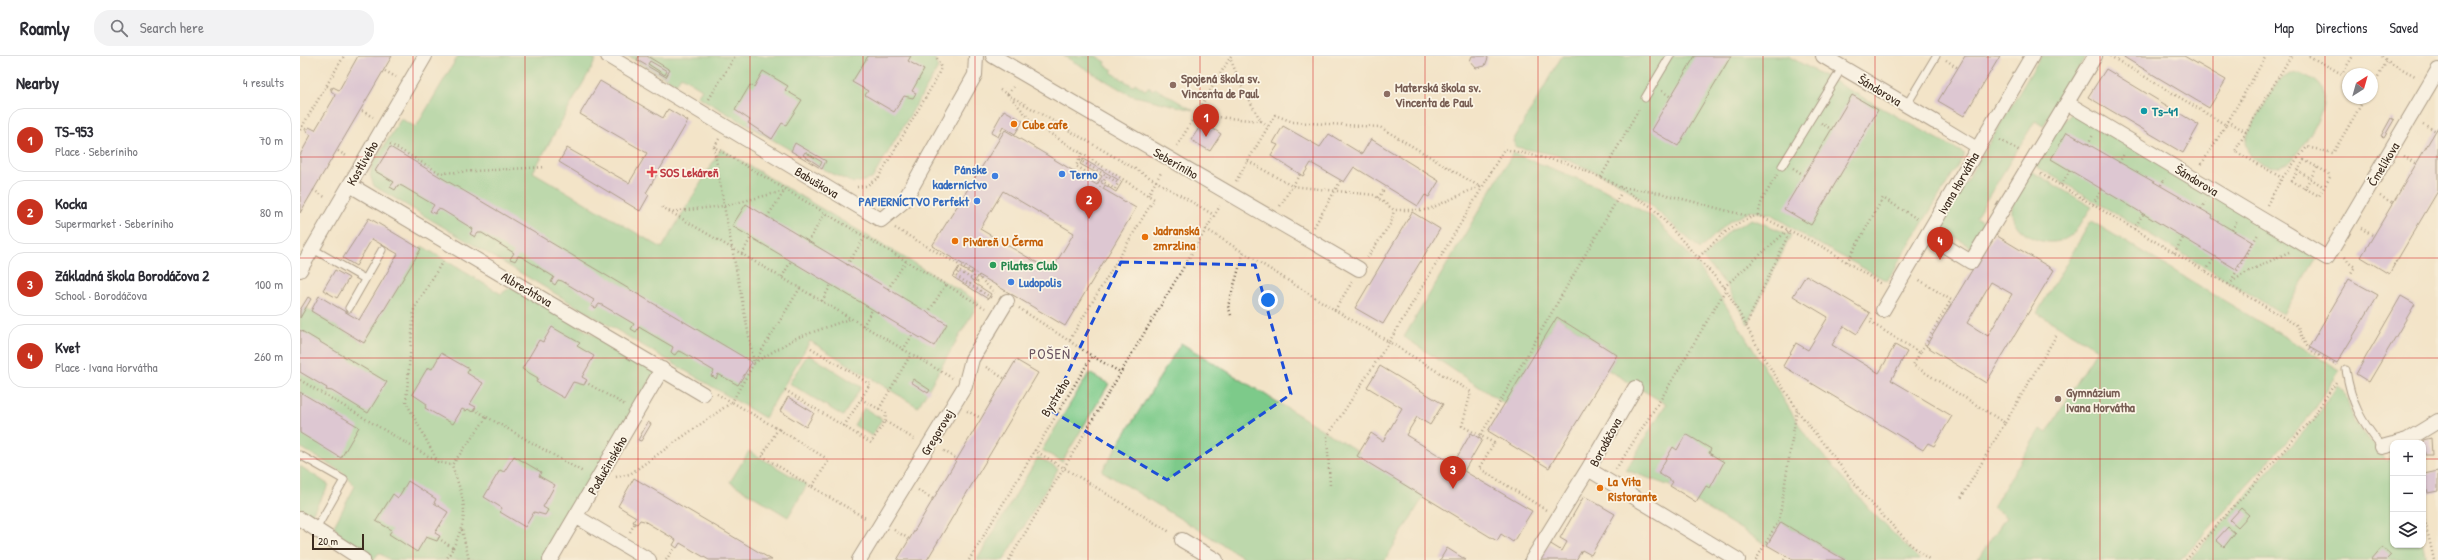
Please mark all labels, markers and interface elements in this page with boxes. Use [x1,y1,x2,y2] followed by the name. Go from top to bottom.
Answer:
[94,10,374,46] search box
[20,15,70,41] text: Roamly
[108,17,130,39] icon: search
[140,17,204,38] text: Search here
[2274,18,2294,37] text: Map
[2316,18,2367,37] text: Directions
[2389,18,2418,37] text: Saved
[2342,68,2378,104] north arrow
[1181,69,1260,102] place label: Spojená škola sv. Vincenta de Paul
[1855,70,1905,110] street label: Šándorova
[16,71,59,94] text: Nearby
[243,73,284,91] text: 4 results
[1395,78,1481,111] place label: Materská škola sv. Vincenta de Paul
[1168,80,1178,90] marker: Spojená škola sv. Vincenta de Paul
[1382,89,1392,99] marker: Materská škola sv. Vincenta de Paul
[2151,102,2178,120] place label: Ts-41
[1193,104,1219,137] pin: 1
[2139,106,2149,116] marker: Ts-41
[1022,115,1069,133] place label: Cube cafe
[1009,119,1019,129] marker: Cube cafe
[55,121,94,142] text: TS-953
[28,131,32,149] text: 1
[259,131,283,149] text: 70 m
[342,137,382,189] street label: Kostlivého
[2363,139,2403,189] street label: Čmelíkova
[55,142,138,160] text: Place · Seberíniho
[1150,143,1202,183] street label: Seberíniho
[1933,149,1983,217] street label: Ivana Horvátha
[933,160,988,193] place label: Pánske kaderníctvo
[2172,160,2222,200] street label: Šándorova
[792,162,842,202] street label: Babuškova
[660,163,719,181] place label: SOS Lekáreň
[1069,165,1098,183] place label: Terno
[647,167,657,177] marker: SOS Lekáreň
[1057,169,1067,179] marker: Terno
[990,171,1000,181] marker: Pánske kaderníctvo
[1076,186,1102,219] pin: 2
[859,192,970,210] place label: PAPIERNÍCTVO Perfekt
[55,193,87,214] text: Kocka
[972,196,982,206] marker: PAPIERNÍCTVO Perfekt
[27,203,33,221] text: 2
[260,203,283,221] text: 80 m
[55,214,174,232] text: Supermarket · Seberíniho
[1153,221,1200,254] place label: Jadranská zmrzlina
[1927,227,1953,260] pin: 4
[963,232,1044,250] place label: Piváreň U Čerma
[1140,232,1150,242] marker: Jadranská zmrzlina
[950,236,960,246] marker: Piváreň U Čerma
[1001,256,1058,274] place label: Pilates Club
[988,260,998,270] marker: Pilates Club
[55,265,209,286] text: Základná škola Borodáčova 2
[498,267,556,311] street label: Albrechtova
[1019,273,1062,292] place label: Ludopolis
[27,275,33,293] text: 3
[255,275,283,293] text: 100 m
[1006,277,1016,287] marker: Ludopolis
[55,286,147,304] text: School · Borodáčova
[1258,290,1278,310] your location
[55,337,80,358] text: Kvet
[1029,343,1071,364] district label: POŠEŇ
[28,347,32,365] text: 4
[254,347,283,365] text: 260 m
[55,358,158,376] text: Place · Ivana Horvátha
[1036,374,1074,420] street label: Bystrého
[2066,383,2136,416] place label: Gymnázium Ivana Horvátha
[2053,394,2063,404] marker: Gymnázium Ivana Horvátha
[916,405,958,459] street label: Gregorovej
[1585,414,1625,470] street label: Borodáčova
[583,432,631,498] street label: Podlučinského
[2390,440,2426,548] map controls
[2390,440,2426,476] button: +
[1440,456,1466,489] pin: 3
[1608,472,1658,505] place label: La Vita Ristorante
[2390,476,2426,512] button: −
[1595,483,1605,493] marker: La Vita Ristorante
[2390,512,2426,548] button: layers
[312,532,364,551] scale bar
[318,534,338,548] text: 20 m

